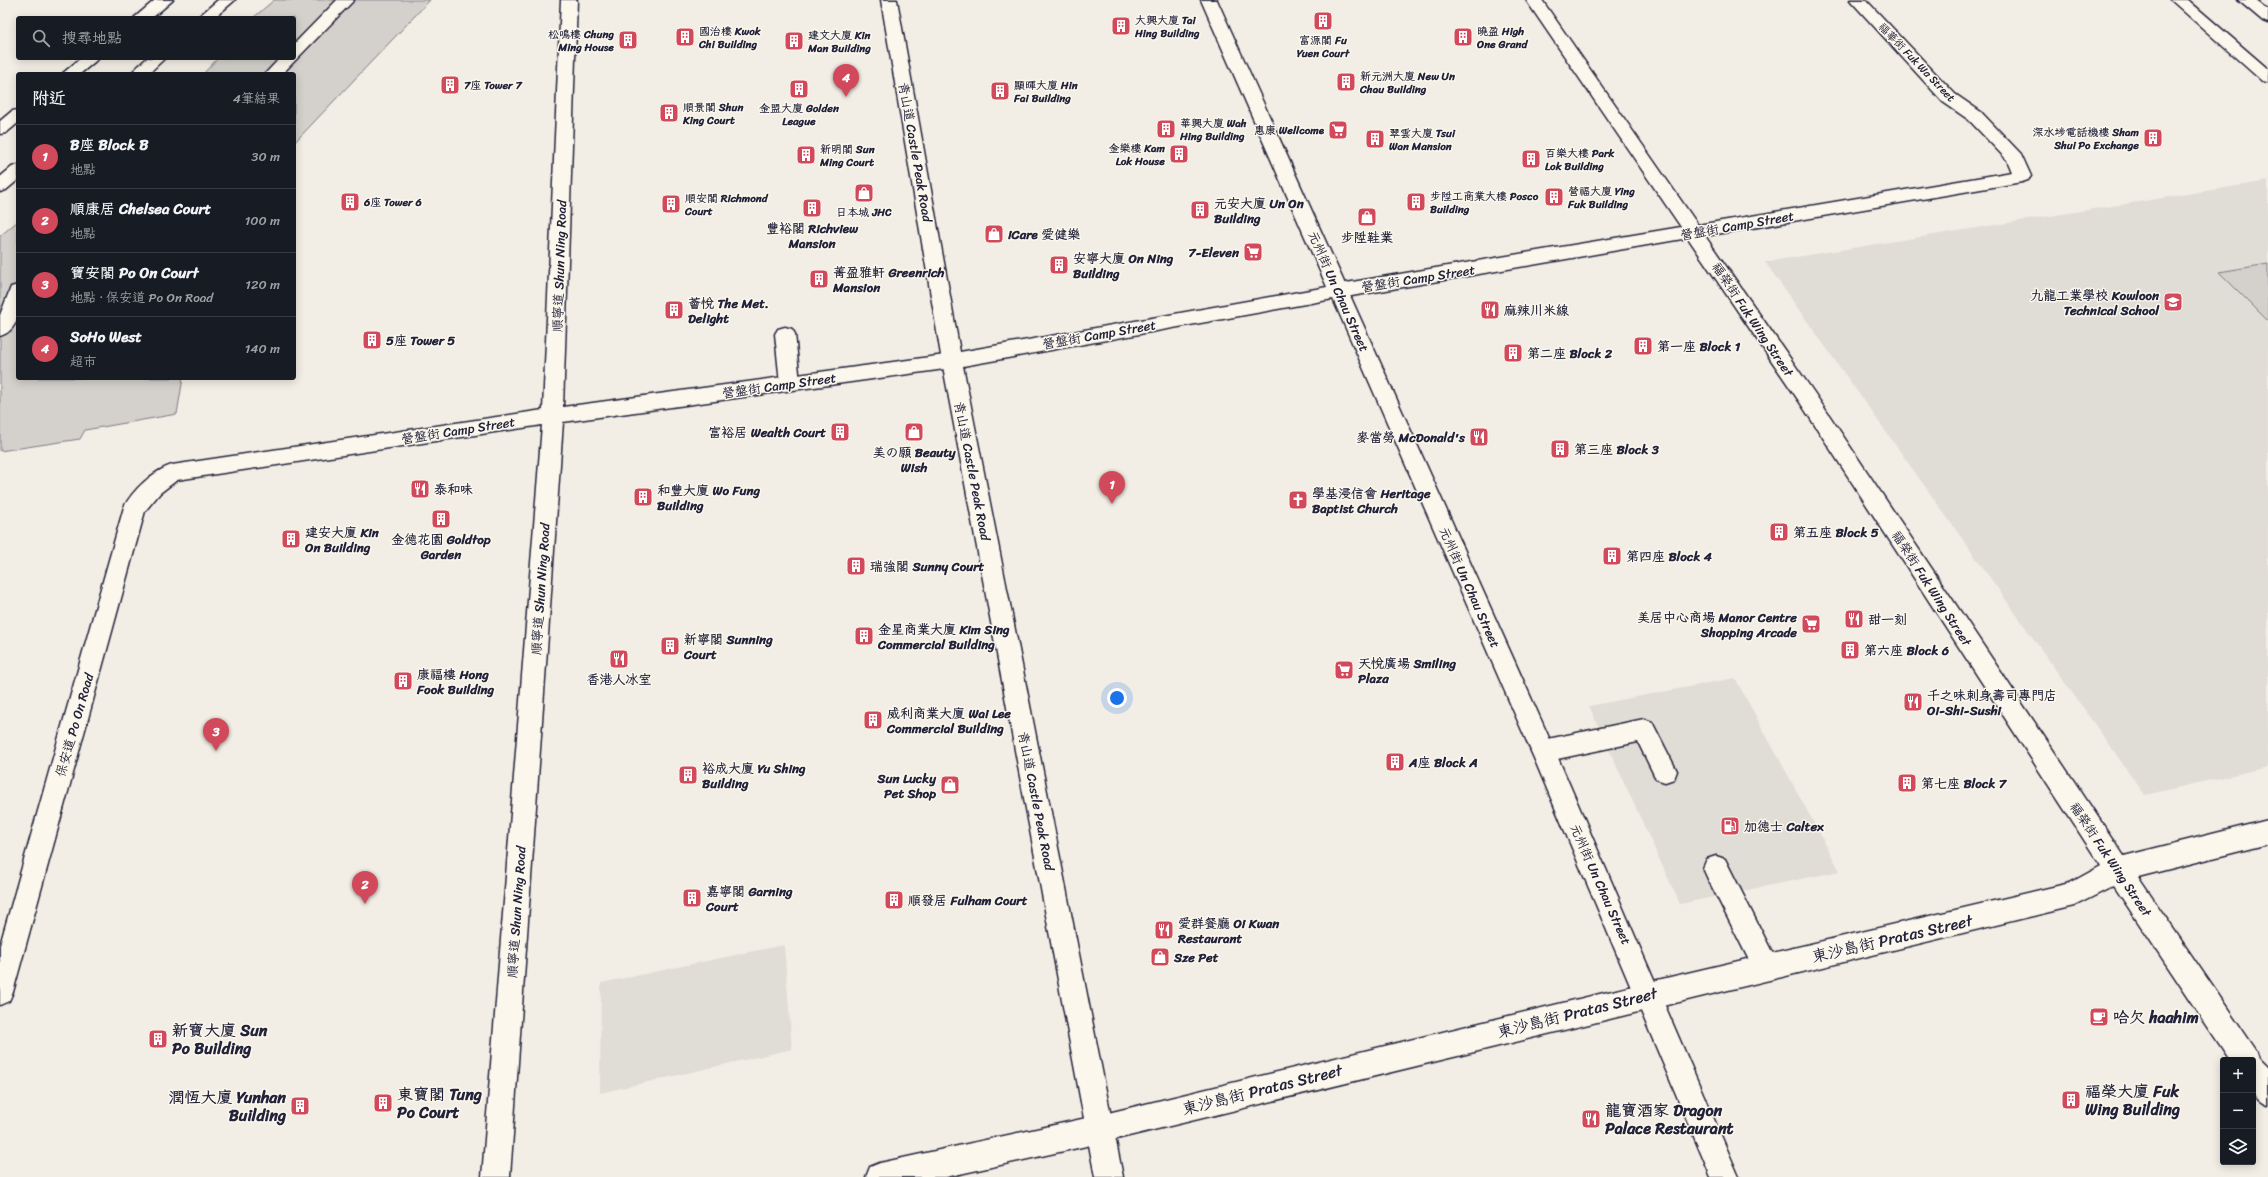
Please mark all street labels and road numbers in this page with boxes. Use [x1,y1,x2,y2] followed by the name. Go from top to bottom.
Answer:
[1874,18,1960,107] street label: 福華街 Fuk Wa Street
[892,81,939,225] street label: 青山道 Castle Peak Road
[546,199,573,332] street label: 順寧道 Shun Ning Road
[1678,204,1796,247] street label: 營盤街 Camp Street
[1301,227,1376,356] street label: 元州街 Un Chau Street
[1706,257,1800,382] street label: 福榮街 Fuk Wing Street
[1359,258,1477,299] street label: 營盤街 Camp Street
[1040,313,1158,356] street label: 營盤街 Camp Street
[721,366,838,405] street label: 營盤街 Camp Street
[948,400,997,544] street label: 青山道 Castle Peak Road
[399,410,517,451] street label: 營盤街 Camp Street
[524,521,557,656] street label: 順寧道 Shun Ning Road
[1432,523,1507,652] street label: 元州街 Un Chau Street
[1885,526,1978,651] street label: 福榮街 Fuk Wing Street
[49,669,101,780] street label: 保安道 Po On Road
[1012,730,1061,874] street label: 青山道 Castle Peak Road
[2064,797,2158,922] street label: 福榮街 Fuk Wing Street
[1563,820,1638,949] street label: 元州街 Un Chau Street
[500,844,533,979] street label: 順寧道 Shun Ning Road
[1809,906,1976,971] street label: 東沙島街 Pratas Street
[1494,978,1661,1046] street label: 東沙島街 Pratas Street
[1179,1055,1346,1123] street label: 東沙島街 Pratas Street

